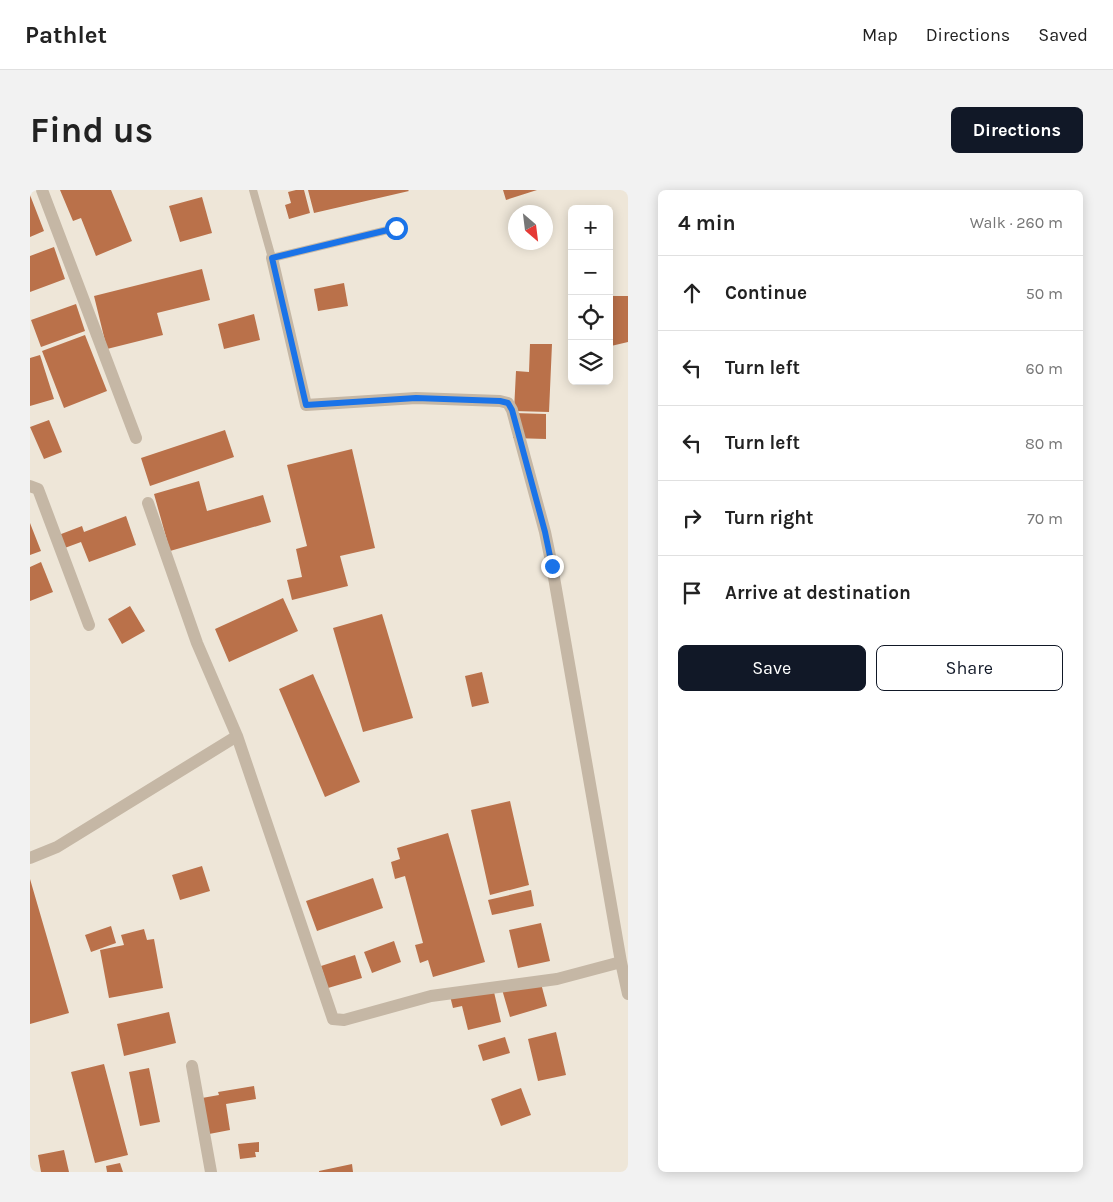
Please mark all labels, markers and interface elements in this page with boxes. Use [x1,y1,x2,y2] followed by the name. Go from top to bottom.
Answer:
[25,21,107,49] text: Pathlet
[862,24,898,46] text: Map
[926,24,1010,46] text: Directions
[1038,24,1088,46] text: Saved
[951,107,1083,153] button: Directions
[30,110,153,151] text: Find us
[508,205,553,250] north arrow
[568,205,613,385] map controls
[568,205,613,250] button: +
[678,211,736,235] text: 4 min
[970,213,1063,232] text: Walk · 260 m
[385,217,408,240] route start
[568,250,613,295] button: −
[678,279,706,307] icon: ahead
[725,282,807,304] text: Continue
[1026,284,1063,303] text: 50 m
[568,295,613,340] button: locate
[568,340,613,385] button: layers
[678,354,706,382] icon: left
[725,357,800,379] text: Turn left
[1026,359,1063,378] text: 60 m
[678,429,706,457] icon: left
[725,432,800,454] text: Turn left
[1025,434,1063,453] text: 80 m
[678,504,706,532] icon: right
[725,507,814,529] text: Turn right
[1027,509,1063,528] text: 70 m
[541,555,564,578] route end
[678,579,706,607] icon: arrive
[725,582,911,604] text: Arrive at destination
[678,645,866,691] button: Save
[876,645,1063,691] button: Share

